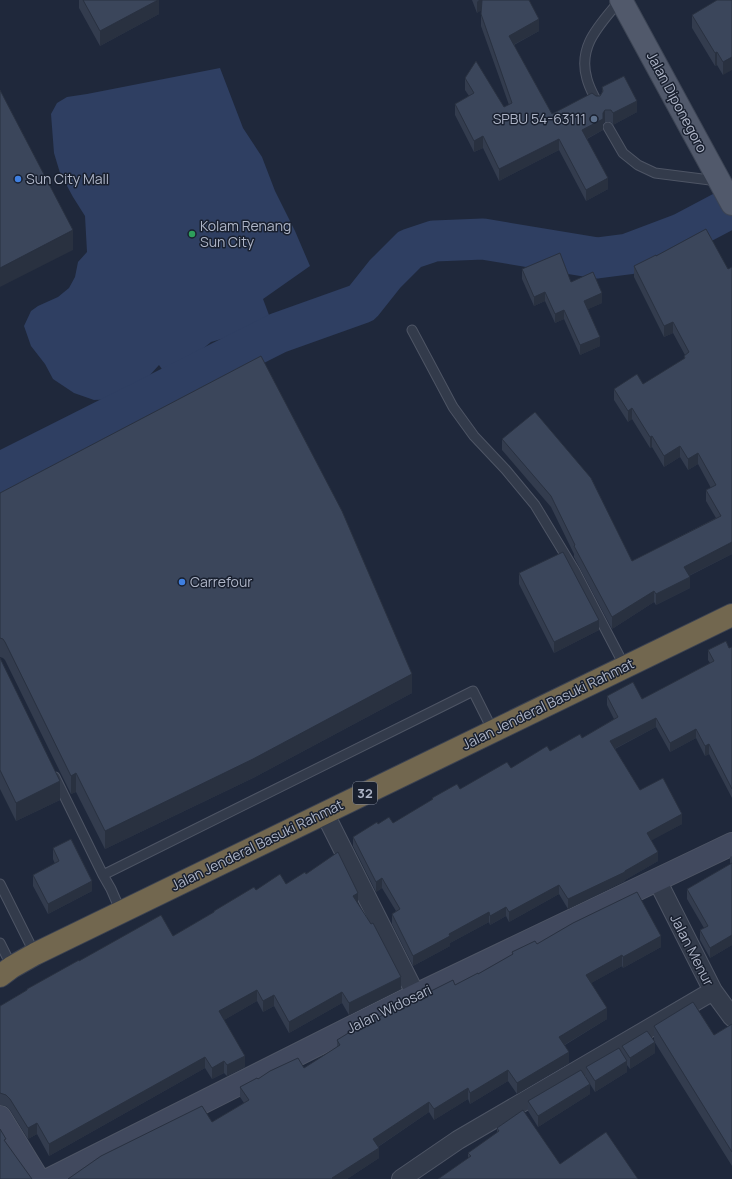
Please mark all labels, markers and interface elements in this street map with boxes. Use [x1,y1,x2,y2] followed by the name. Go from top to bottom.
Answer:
[643,48,712,156] street label: Jalan Diponegoro
[493,109,586,128] place label: SPBU 54-63111
[589,114,599,124] marker: SPBU 54-63111
[26,169,109,188] place label: Sun City Mall
[13,174,23,184] marker: Sun City Mall
[200,216,291,251] place label: Kolam Renang Sun City
[187,229,197,239] marker: Kolam Renang Sun City
[190,572,252,591] place label: Carrefour
[177,577,187,587] marker: Carrefour
[458,653,637,754] street label: Jalan Jenderal Basuki Rahmat
[353,782,377,804] road number: 32
[167,794,346,895] street label: Jalan Jenderal Basuki Rahmat
[666,911,719,989] street label: Jalan Menur
[343,980,435,1037] street label: Jalan Widosari

